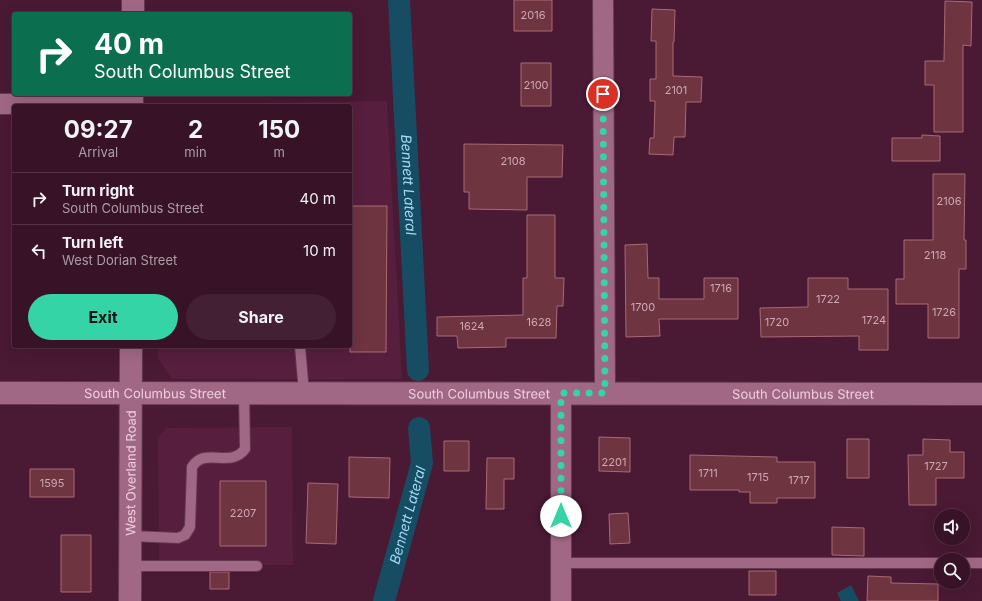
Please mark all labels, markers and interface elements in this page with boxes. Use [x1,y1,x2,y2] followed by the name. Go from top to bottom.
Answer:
[521,8,546,22] house number: 2016
[94,27,164,61] text: 40 m
[28,28,80,80] icon: right
[94,61,290,82] text: South Columbus Street
[586,77,620,111] pin
[523,78,549,92] house number: 2100
[592,83,614,105] icon: arrive
[665,83,687,97] house number: 2101
[64,115,133,144] text: 09:27
[188,115,203,144] text: 2
[258,115,300,144] text: 150
[398,134,420,236] water label: Bennett Lateral
[78,144,118,160] text: Arrival
[184,144,207,160] text: min
[274,144,285,160] text: m
[501,154,526,168] house number: 2108
[62,181,134,200] text: Turn right
[28,188,50,210] icon: right
[299,189,336,208] text: 40 m
[937,194,962,208] house number: 2106
[62,200,204,216] text: South Columbus Street
[62,233,123,252] text: Turn left
[28,240,50,262] icon: left
[303,241,336,260] text: 10 m
[924,248,946,262] house number: 2118
[62,252,177,268] text: West Dorian Street
[710,281,732,295] house number: 1716
[816,292,840,306] house number: 1722
[28,294,178,340] button: Exit
[186,294,336,340] button: Share
[631,300,655,314] house number: 1700
[932,305,956,319] house number: 1726
[862,313,886,327] house number: 1724
[527,315,552,329] house number: 1628
[765,315,789,329] house number: 1720
[460,319,484,333] house number: 1624
[84,385,226,401] street label: South Columbus Street
[408,385,550,402] street label: South Columbus Street
[732,386,874,402] street label: South Columbus Street
[122,410,139,536] street label: West Overland Road
[602,455,626,469] house number: 2201
[924,459,948,473] house number: 1727
[386,464,429,566] water label: Bennett Lateral
[698,466,718,480] house number: 1711
[747,470,769,484] house number: 1715
[788,473,810,487] house number: 1717
[40,476,65,490] house number: 1595
[540,495,582,537] position arrow
[230,506,256,520] house number: 2207
[934,509,970,589] map controls
[934,509,970,545] button: sound
[934,553,970,589] button: search

